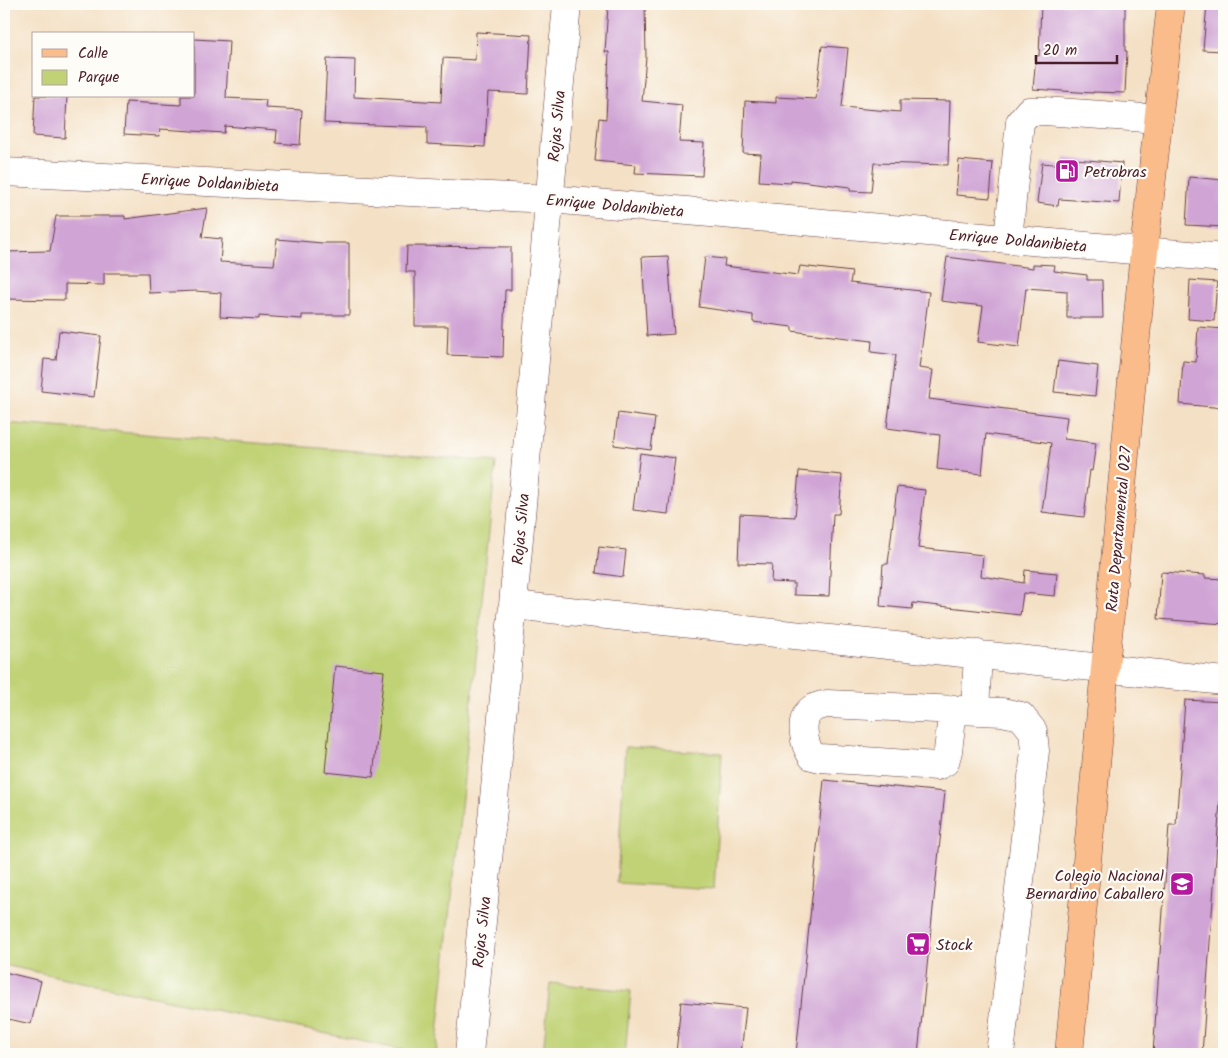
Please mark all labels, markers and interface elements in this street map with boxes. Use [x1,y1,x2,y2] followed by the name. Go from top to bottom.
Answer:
[32,32,195,98] legend
[1036,32,1117,64] scale bar
[1043,39,1077,63] text: 20 m
[78,42,108,66] text: Calle
[78,66,119,90] text: Parque
[542,89,573,163] street label: Rojas Silva
[1054,158,1080,184] fuel station icon: Petrobras
[1084,160,1147,185] place label: Petrobras
[140,167,280,200] street label: Enrique Doldanibieta
[545,188,685,225] street label: Enrique Doldanibieta
[948,223,1088,260] street label: Enrique Doldanibieta
[1100,445,1139,613] street label: Ruta Departamental 027
[506,492,537,566] street label: Rojas Silva
[1025,864,1164,907] place label: Colegio Nacional Bernardino Caballero
[1169,871,1195,897] school or university icon: Colegio Nacional Bernardino Caballero
[466,895,499,969] street label: Rojas Silva
[905,931,931,957] supermarket icon: Stock
[936,933,973,958] place label: Stock

